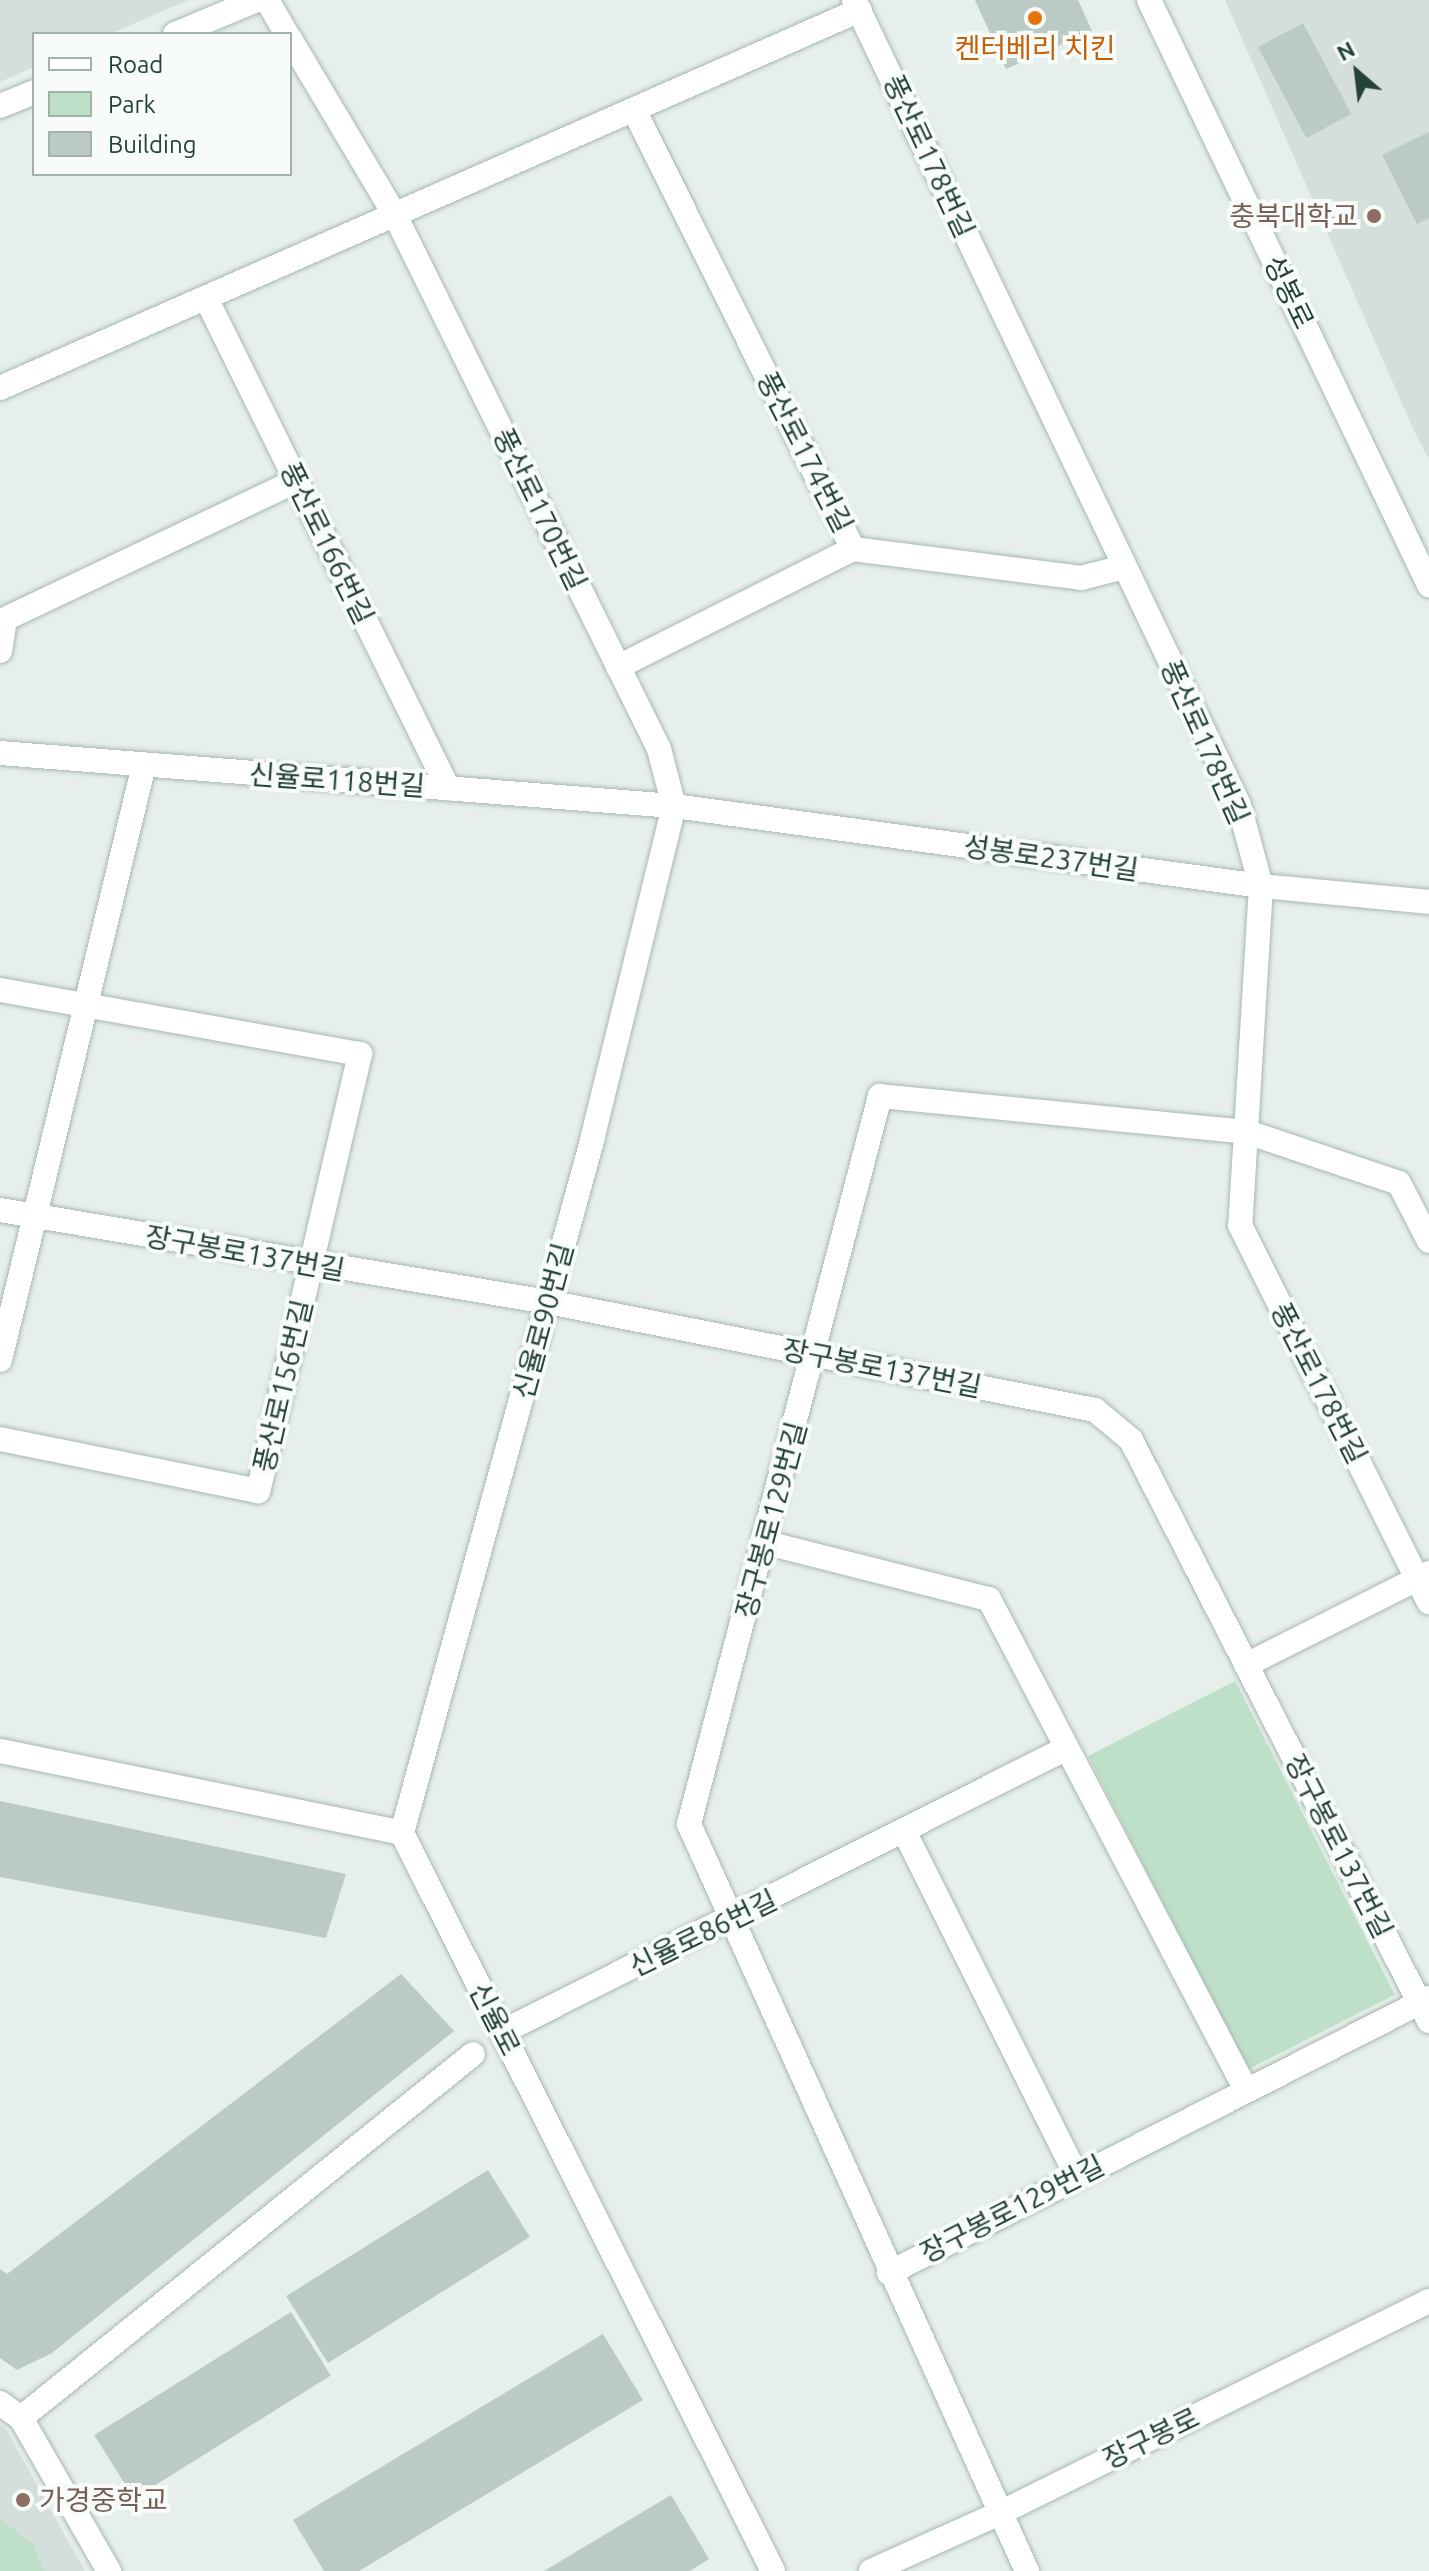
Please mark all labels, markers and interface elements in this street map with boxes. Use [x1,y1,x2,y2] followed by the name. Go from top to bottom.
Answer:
[1026,9,1044,27] marker: 켄터베리 치킨
[955,31,1115,65] place label: 켄터베리 치킨
[32,32,292,176] legend
[1317,32,1397,112] north arrow
[1332,35,1359,65] text: N
[108,51,163,78] text: Road
[877,69,981,243] street label: 풍산로178번길
[108,91,156,118] text: Park
[108,131,196,158] text: Building
[1229,199,1358,233] place label: 충북대학교
[1365,207,1383,225] marker: 충북대학교
[1257,250,1321,334] street label: 성봉로
[750,366,860,538] street label: 풍산로174번길
[486,422,594,596] street label: 풍산로170번길
[273,456,381,630] street label: 풍산로166번길
[1154,655,1256,829] street label: 풍산로178번길
[248,757,426,803] street label: 신율로118번길
[961,829,1141,887] street label: 성봉로237번길
[143,1219,347,1287] street label: 장구봉로137번길
[506,1239,580,1403] street label: 신율로90번길
[247,1296,319,1476] street label: 풍산로156번길
[1264,1297,1374,1469] street label: 풍산로178번길
[780,1332,984,1404] street label: 장구봉로137번길
[729,1418,813,1622] street label: 장구봉로129번길
[1278,1748,1400,1944] street label: 장구봉로137번길
[624,1883,782,1983] street label: 신율로86번길
[462,1977,528,2061] street label: 신율로
[914,2148,1110,2270] street label: 장구봉로129번길
[1097,2400,1205,2476] street label: 장구봉로
[39,2483,168,2517] place label: 가경중학교
[14,2491,32,2509] marker: 가경중학교

